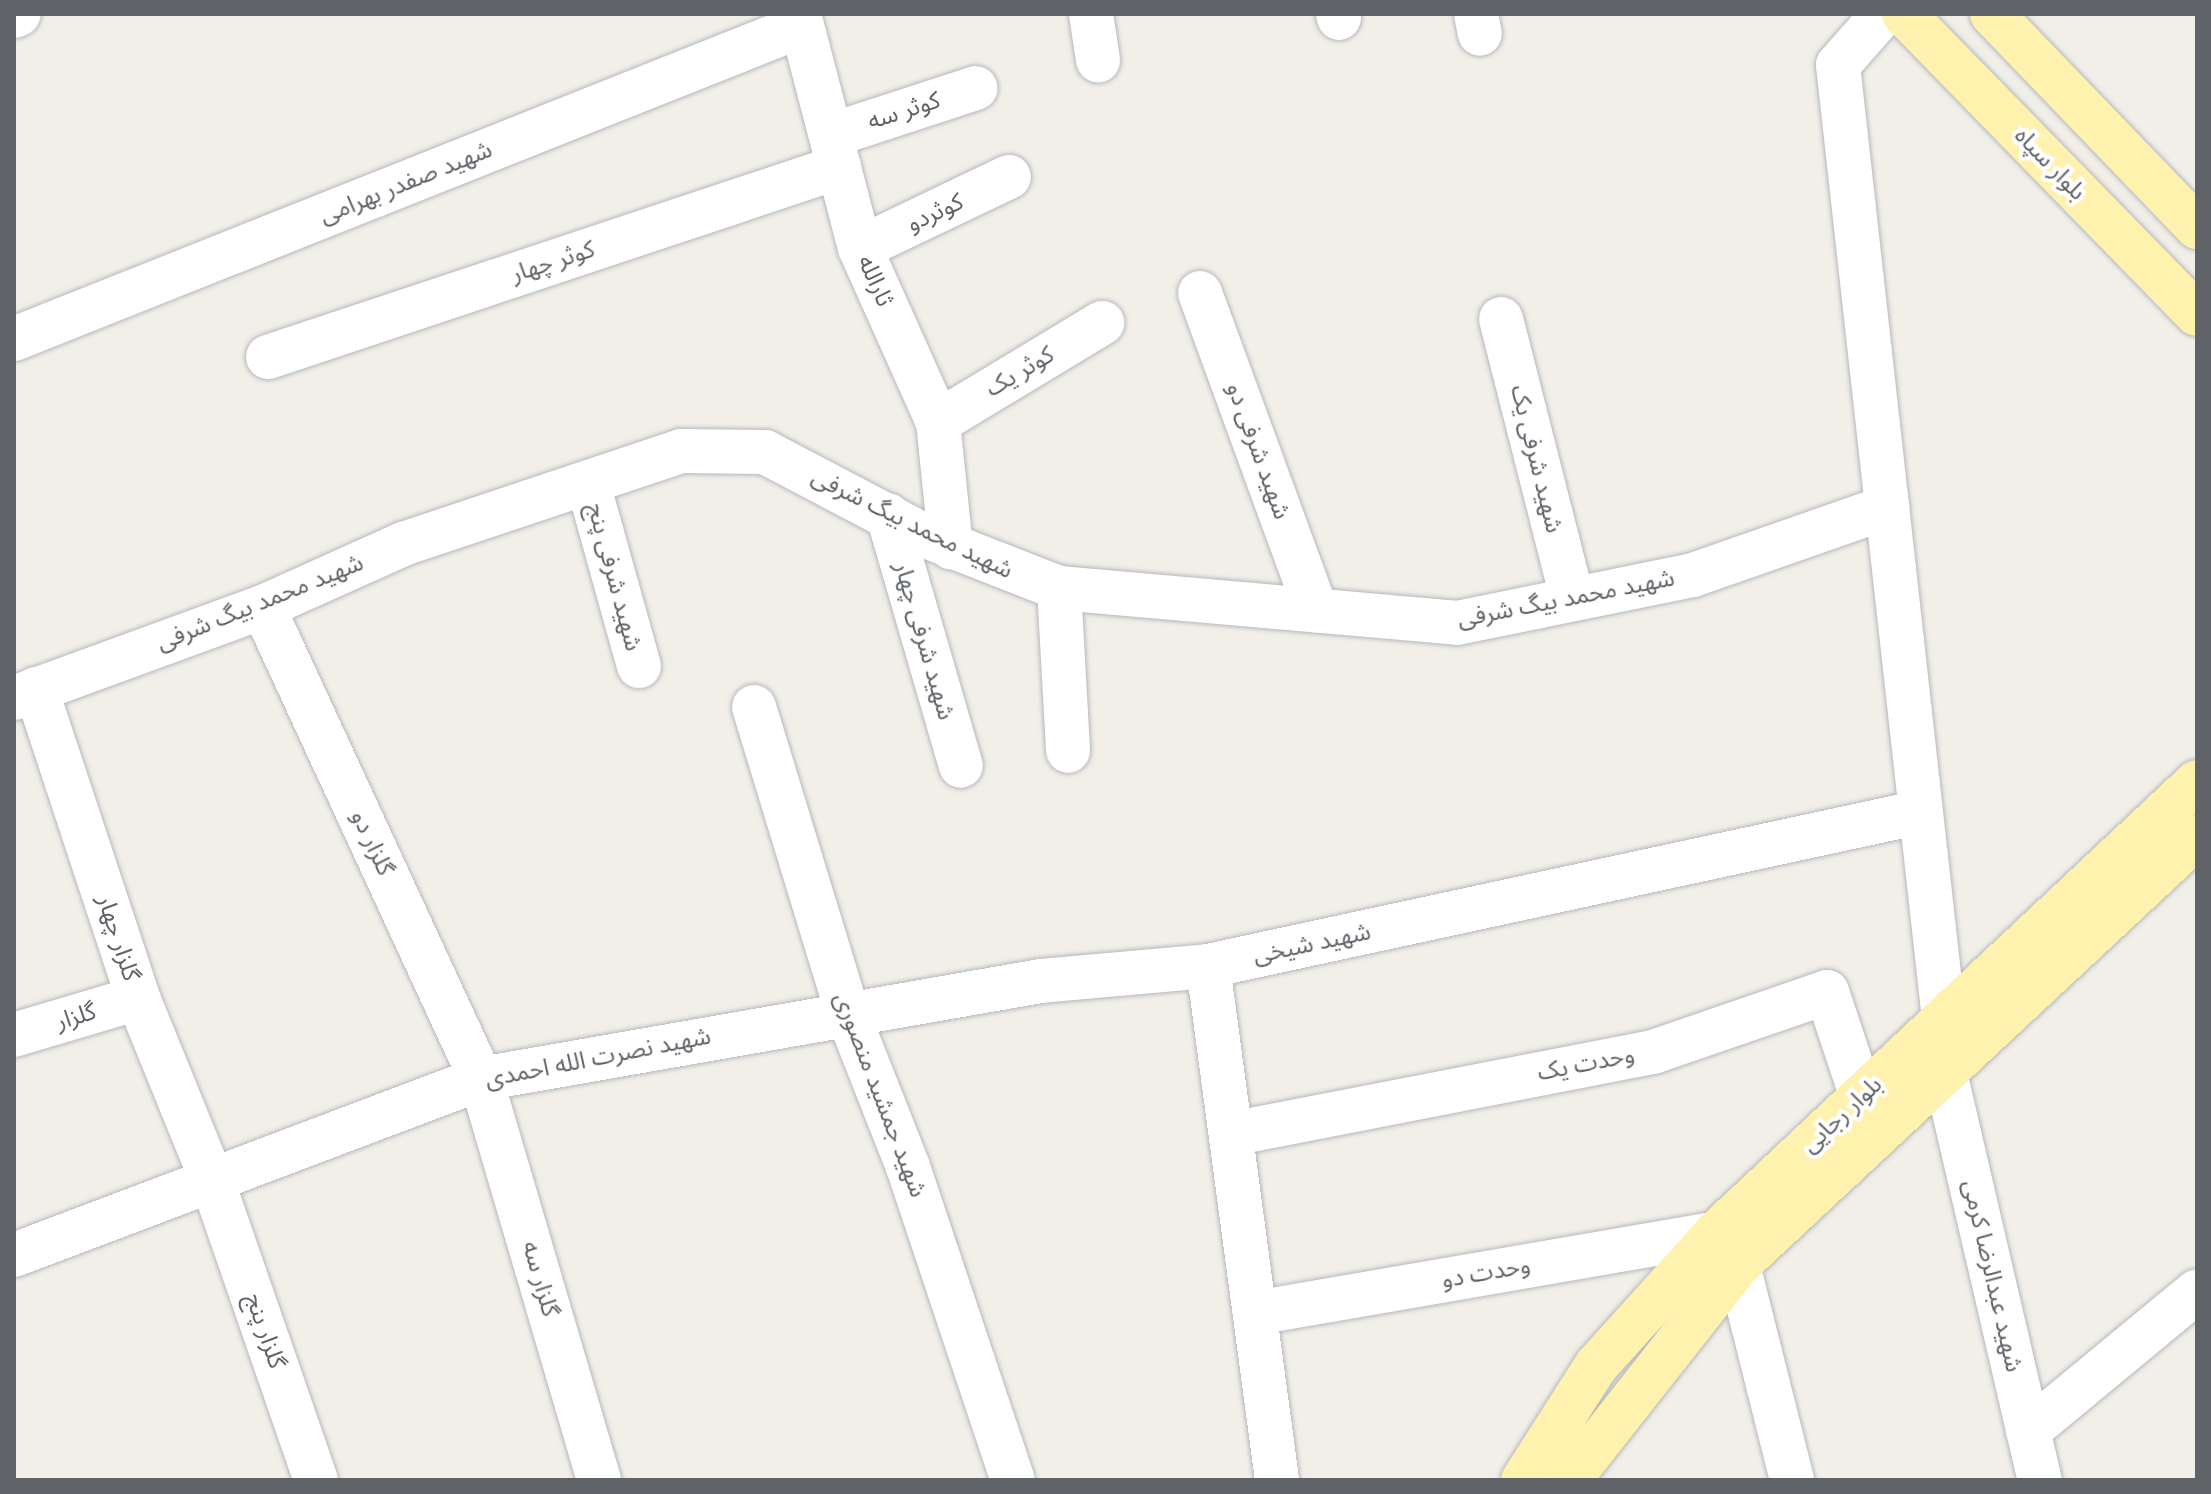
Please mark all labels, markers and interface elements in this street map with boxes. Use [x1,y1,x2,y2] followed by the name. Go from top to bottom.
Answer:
[864,86,944,136] street label: کوثر سه
[2008,122,2092,206] street label: بلوار سپاه
[315,135,497,231] street label: شهید صفدر بهرامی
[902,187,968,239] street label: کوثردو
[508,235,598,289] street label: کوثر چهار
[851,251,899,311] street label: ثارالله
[981,340,1059,404] street label: کوثر یک
[1220,379,1296,523] street label: شهید شرفی دو
[1504,382,1568,536] street label: شهید شرفی یک
[807,463,1017,585] street label: شهید محمد بیگ شرفی
[580,500,648,654] street label: شهید شرفی پنج
[152,548,368,658] street label: شهید محمد بیگ شرفی
[888,559,960,723] street label: شهید شرفی چهار
[1455,564,1677,634] street label: شهید محمد بیگ شرفی
[344,806,400,880] street label: گلزار دو
[91,891,145,985] street label: گلزار چهار
[1251,917,1373,971] street label: شهید شیخی
[828,988,932,1202] street label: شهید جمشید منصوری
[52,997,100,1037] street label: گلزار
[483,1022,713,1094] street label: شهید نصرت الله احمدی
[1535,1040,1637,1088] street label: وحدت یک
[1796,1071,1888,1159] street label: بلوار رجایی
[1956,1177,2028,1375] street label: شهید عبدالرضا کرمی
[516,1238,564,1320] street label: گلزار سه
[1439,1251,1533,1295] street label: وحدت دو
[239,1290,291,1372] street label: گلزار پنج

